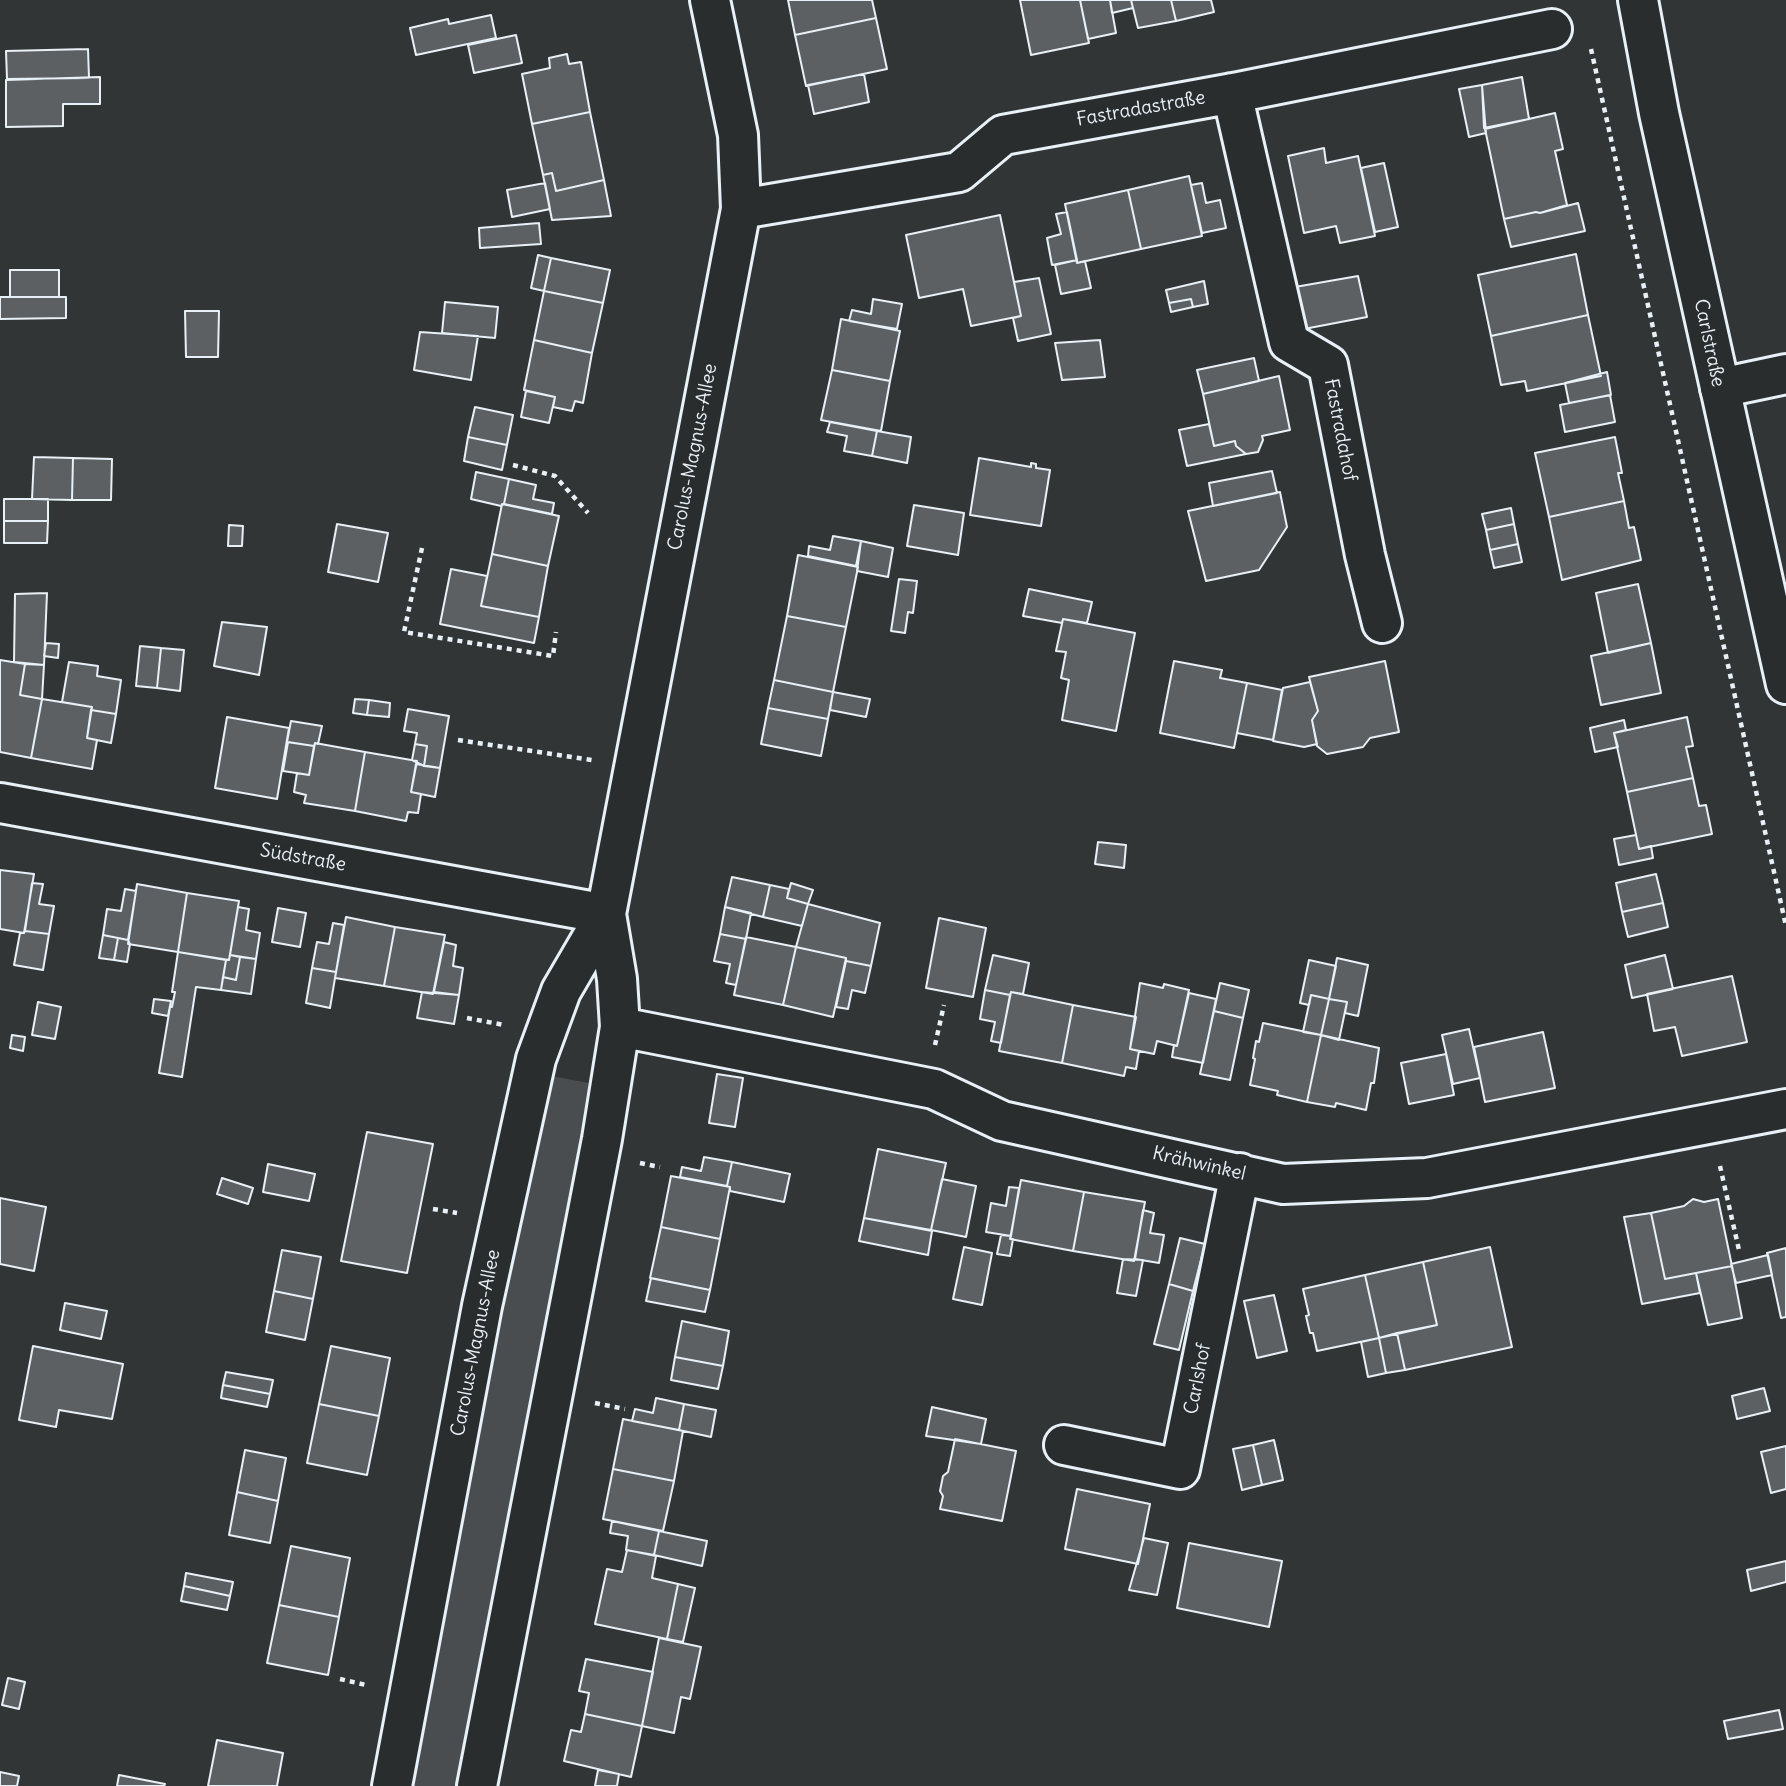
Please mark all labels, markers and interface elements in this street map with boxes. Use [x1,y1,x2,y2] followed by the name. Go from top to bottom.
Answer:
[1075,86,1207,132] street label: Fastradastraße
[1689,297,1729,389] street label: Carlstraße
[664,362,722,552] street label: Carolus-Magnus-Allee
[1319,377,1361,483] street label: Fastradahof
[258,839,348,877] street label: Südstraße
[1150,1142,1248,1186] street label: Krähwinkel
[447,1248,505,1438] street label: Carolus-Magnus-Allee
[1180,1342,1216,1416] street label: Carlshof

